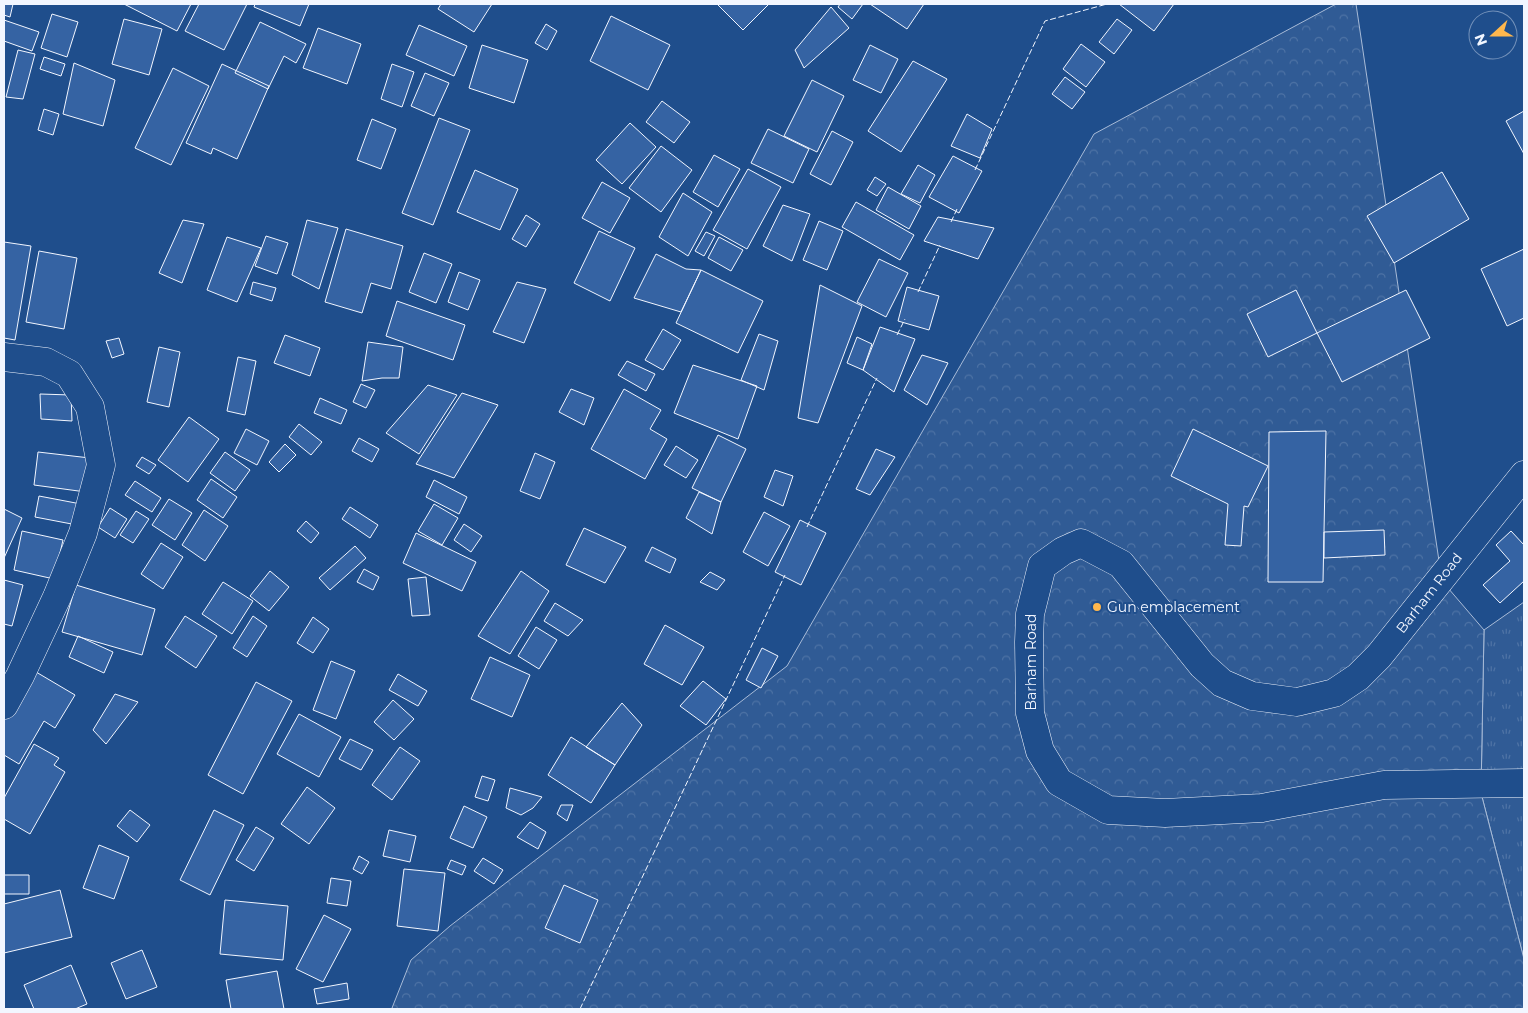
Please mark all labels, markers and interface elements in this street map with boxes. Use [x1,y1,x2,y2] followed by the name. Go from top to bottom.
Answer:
[1468,10,1518,60] north arrow
[1470,31,1491,48] text: N
[1392,549,1466,637] street label: Barham Road
[1107,598,1240,616] place label: Gun emplacement
[1091,601,1103,613] marker: Gun emplacement
[1022,613,1040,711] street label: Barham Road

